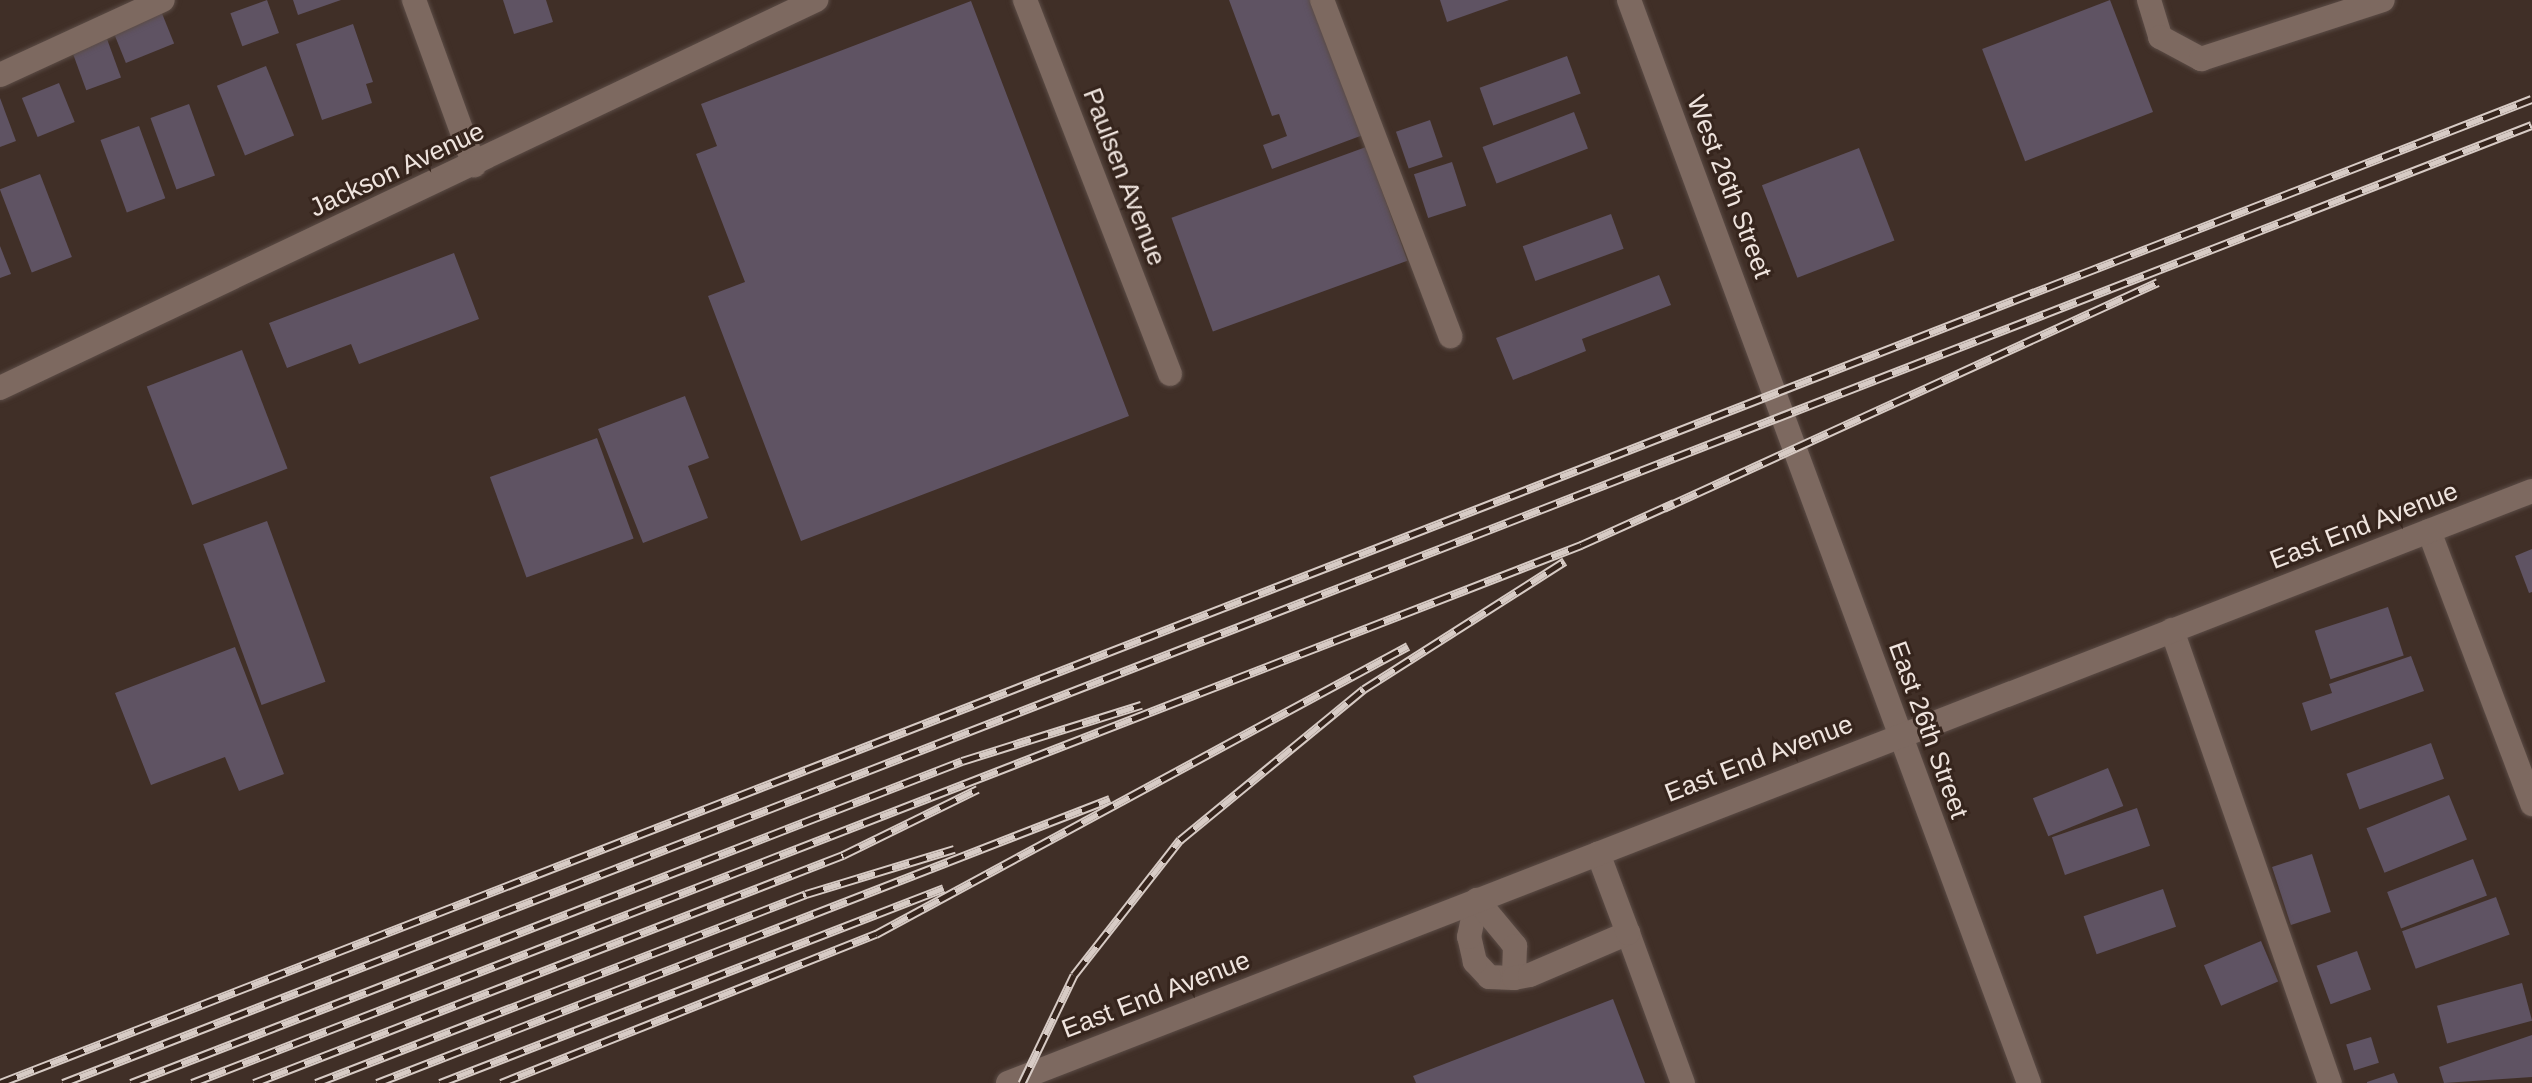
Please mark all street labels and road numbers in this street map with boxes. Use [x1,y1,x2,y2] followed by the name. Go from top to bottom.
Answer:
[1076,83,1172,271] street label: Paulsen Avenue
[1680,91,1778,283] street label: West 26th Street
[304,116,490,224] street label: Jackson Avenue
[2265,476,2463,576] street label: East End Avenue
[1881,637,1975,823] street label: East 26th Street
[1660,709,1858,809] street label: East End Avenue
[1057,945,1255,1045] street label: East End Avenue

